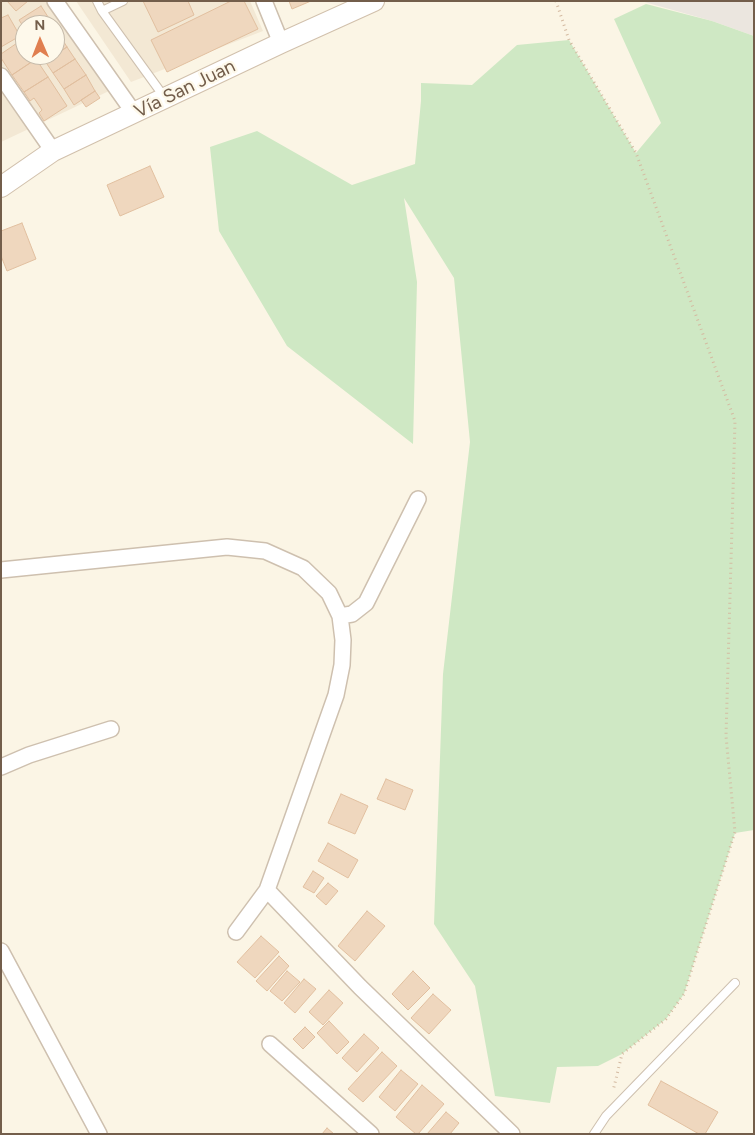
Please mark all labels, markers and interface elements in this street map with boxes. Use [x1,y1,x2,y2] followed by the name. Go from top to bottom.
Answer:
[15,15,65,65] north arrow
[34,17,45,34] text: N
[131,55,239,123] street label: Vía San Juan

